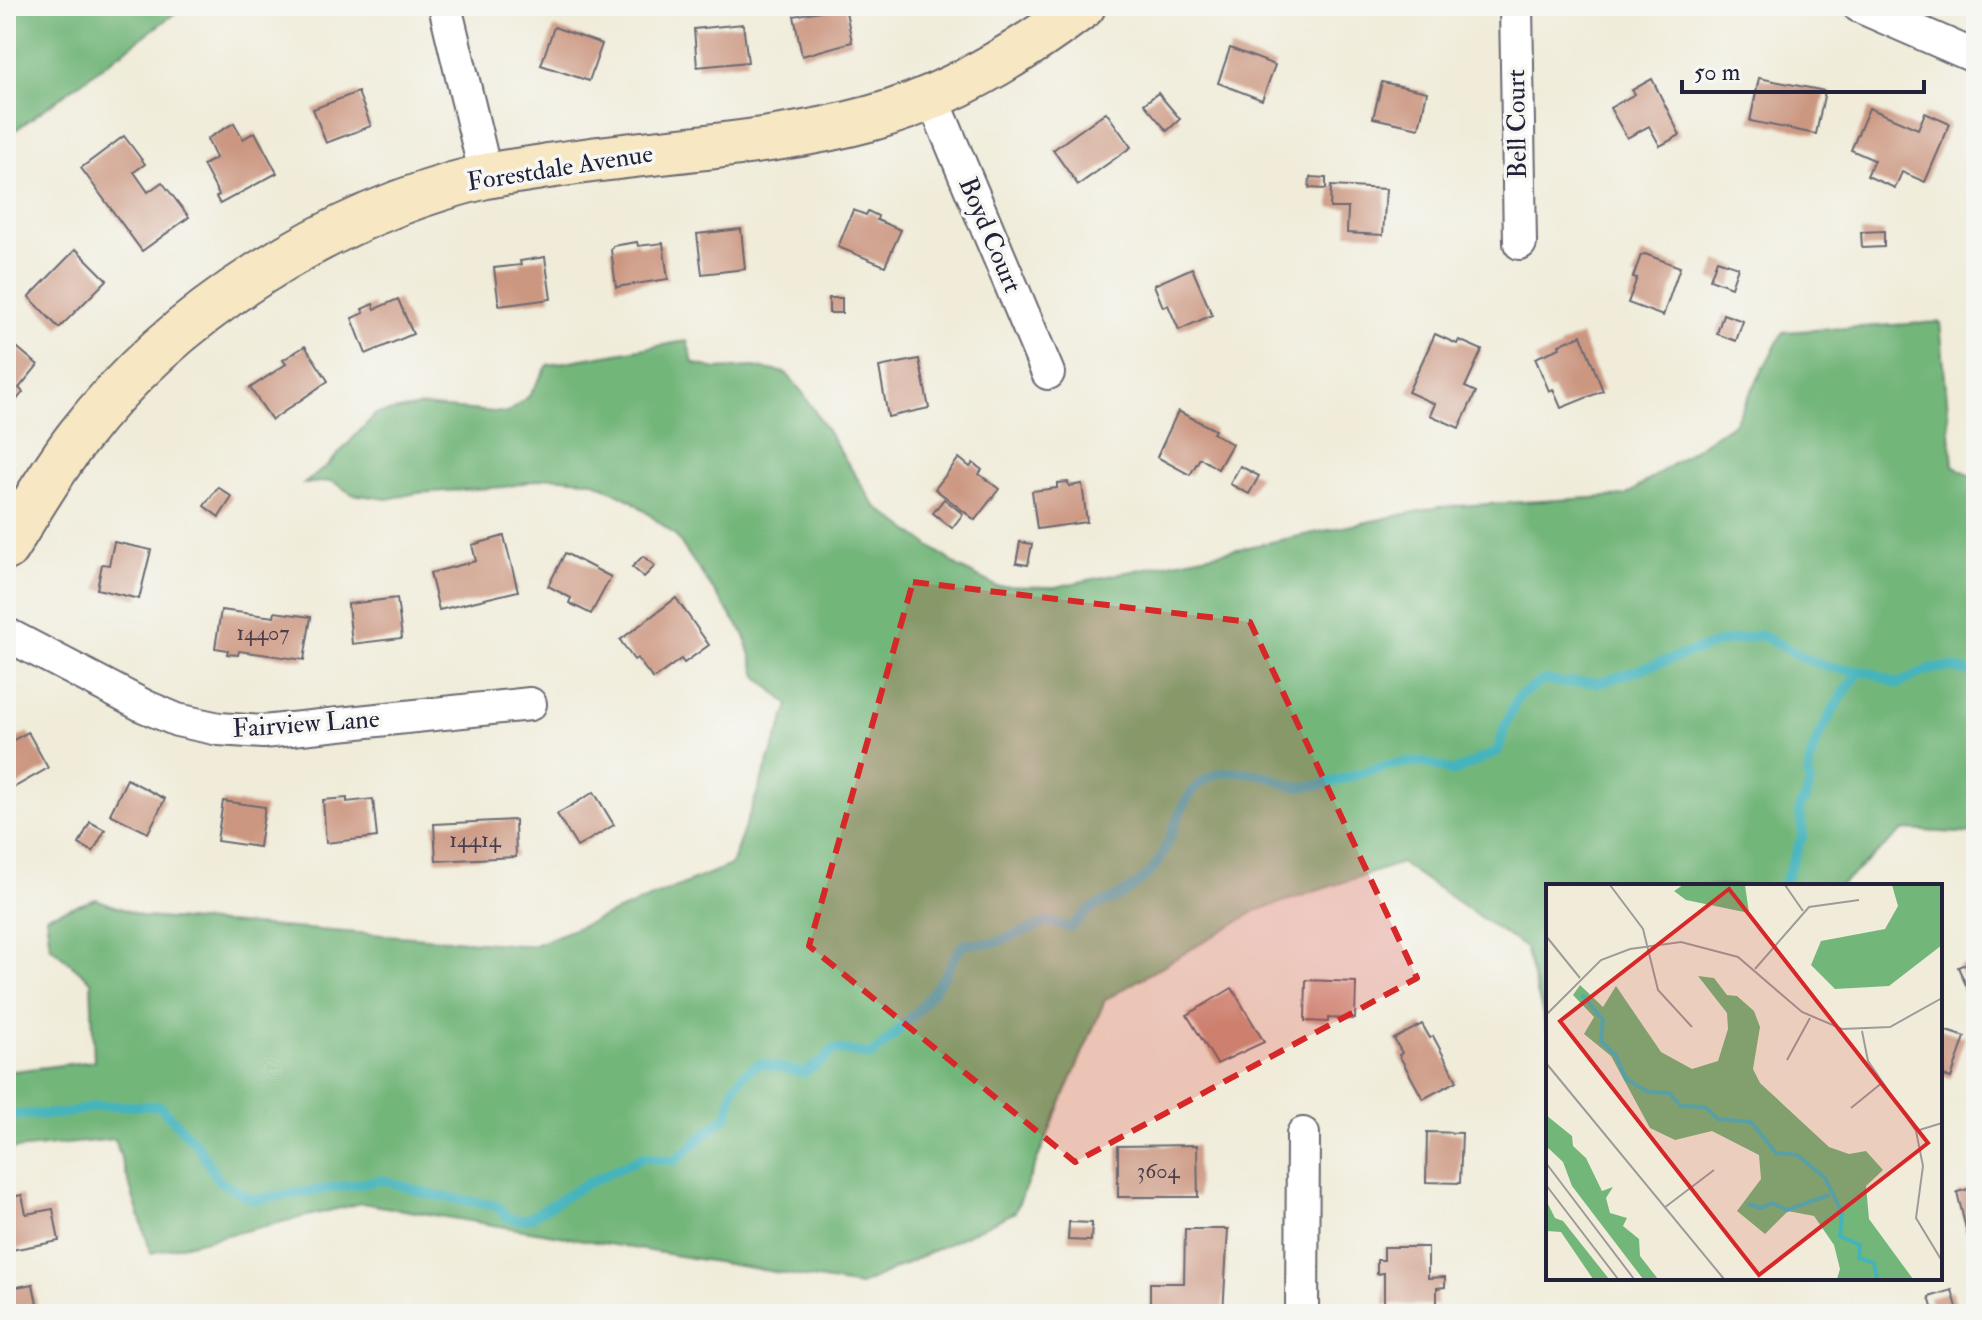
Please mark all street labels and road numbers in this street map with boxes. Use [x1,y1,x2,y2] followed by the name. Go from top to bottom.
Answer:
[1500,69,1534,179] street label: Bell Court
[465,138,655,198] street label: Forestdale Avenue
[951,173,1029,297] street label: Boyd Court
[231,703,381,745] street label: Fairview Lane

